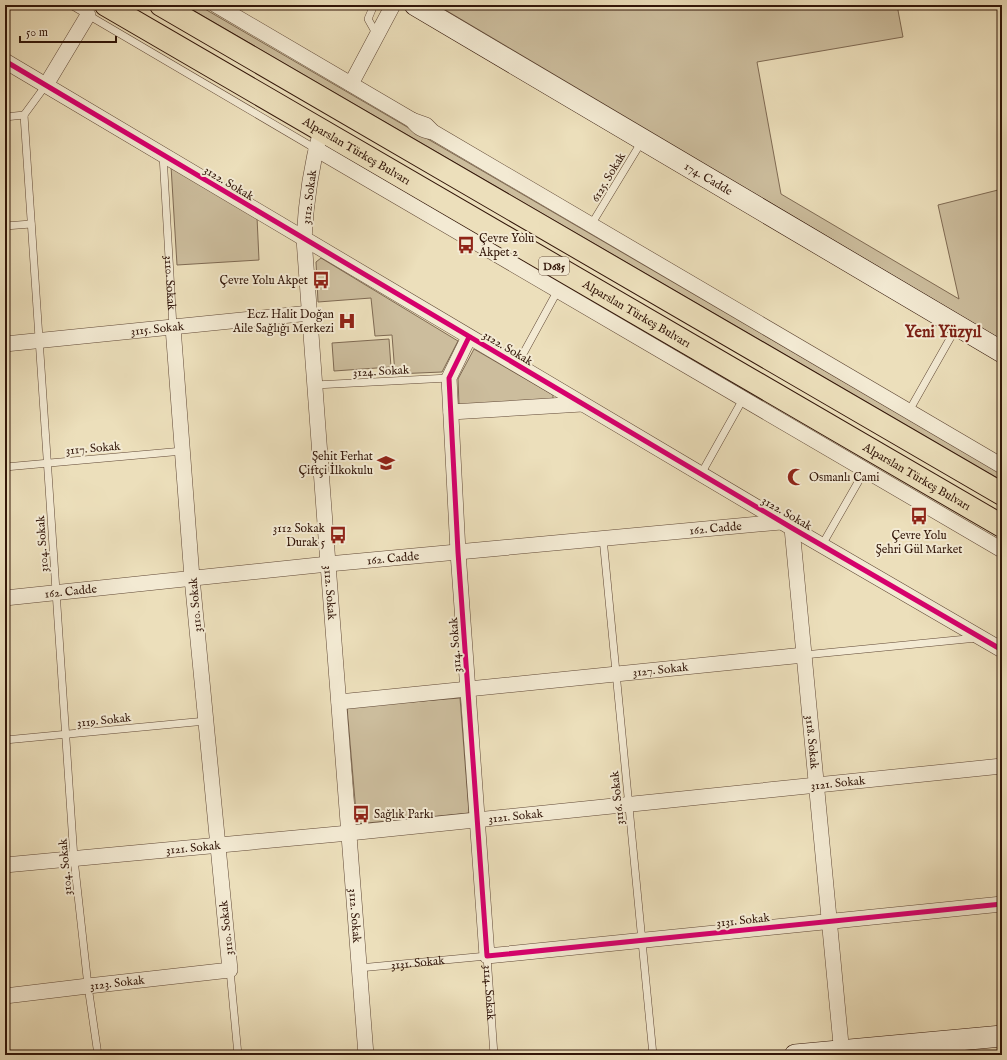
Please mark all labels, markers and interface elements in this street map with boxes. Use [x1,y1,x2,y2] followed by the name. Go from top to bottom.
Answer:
[20,18,116,44] scale bar
[26,25,48,40] text: 50 m
[299,113,413,188] street label: Alparslan Türkeş Bulvarı
[588,149,629,205] street label: 6125. Sokak
[681,159,736,199] street label: 174. Cadde
[201,163,257,205] street label: 3122. Sokak
[299,168,320,225] street label: 3112. Sokak
[478,231,534,261] place label: Çevre Yolu Akpet 2
[456,235,476,255] bus stop icon: Çevre Yolu Akpet 2
[161,255,179,311] street label: 3110. Sokak
[539,257,569,275] road number: D685
[311,270,331,290] bus stop icon: Çevre Yolu Akpet
[219,273,308,289] place label: Çevre Yolu Akpet
[579,276,693,351] street label: Alparslan Türkeş Bulvarı
[232,307,335,336] place label: Ecz. Halit Doğan Aile Sağlığı Merkezi
[337,311,357,331] hospital icon: Ecz. Halit Doğan Aile Sağlığı Merkezi
[130,319,185,339] street label: 3115. Sokak
[905,323,982,343] district label: Yeni Yüzyıl
[480,328,536,370] street label: 3122. Sokak
[352,363,410,380] street label: 3124. Sokak
[65,439,122,458] street label: 3117. Sokak
[859,439,973,514] street label: Alparslan Türkeş Bulvarı
[299,449,373,478] place label: Şehit Ferhat Çiftçi İlkokulu
[376,453,396,473] school or university icon: Şehit Ferhat Çiftçi İlkokulu
[786,467,806,487] mosque icon: Osmanlı Cami
[809,470,879,485] place label: Osmanlı Cami
[759,493,815,534] street label: 3122. Sokak
[909,506,929,526] bus stop icon: Çevre Yolu Şehri Gül Market
[33,515,52,573] street label: 3104. Sokak
[689,519,743,538] street label: 162. Cadde
[273,521,326,550] place label: 3112 Sokak Durak 5
[328,525,348,545] bus stop icon: 3112 Sokak Durak 5
[876,528,962,557] place label: Çevre Yolu Şehri Gül Market
[366,549,420,568] street label: 162. Cadde
[320,565,339,621] street label: 3112. Sokak
[186,576,205,633] street label: 3110. Sokak
[44,581,98,602] street label: 162. Cadde
[446,616,465,673] street label: 3114. Sokak
[632,660,690,680] street label: 3127. Sokak
[76,710,132,731] street label: 3119. Sokak
[802,714,822,770] street label: 3118. Sokak
[607,770,628,826] street label: 3116. Sokak
[810,773,867,794] street label: 3121. Sokak
[351,804,371,824] bus stop icon: Sağlık Parkı
[488,806,544,827] street label: 3121. Sokak
[374,807,433,822] place label: Sağlık Parkı
[56,837,75,896] street label: 3104. Sokak
[165,838,222,858] street label: 3121. Sokak
[345,888,364,944] street label: 3112. Sokak
[216,899,237,956] street label: 3110. Sokak
[716,910,771,931] street label: 3131. Sokak
[390,953,446,973] street label: 3131. Sokak
[480,964,499,1021] street label: 3114. Sokak
[89,973,146,994] street label: 3123. Sokak

